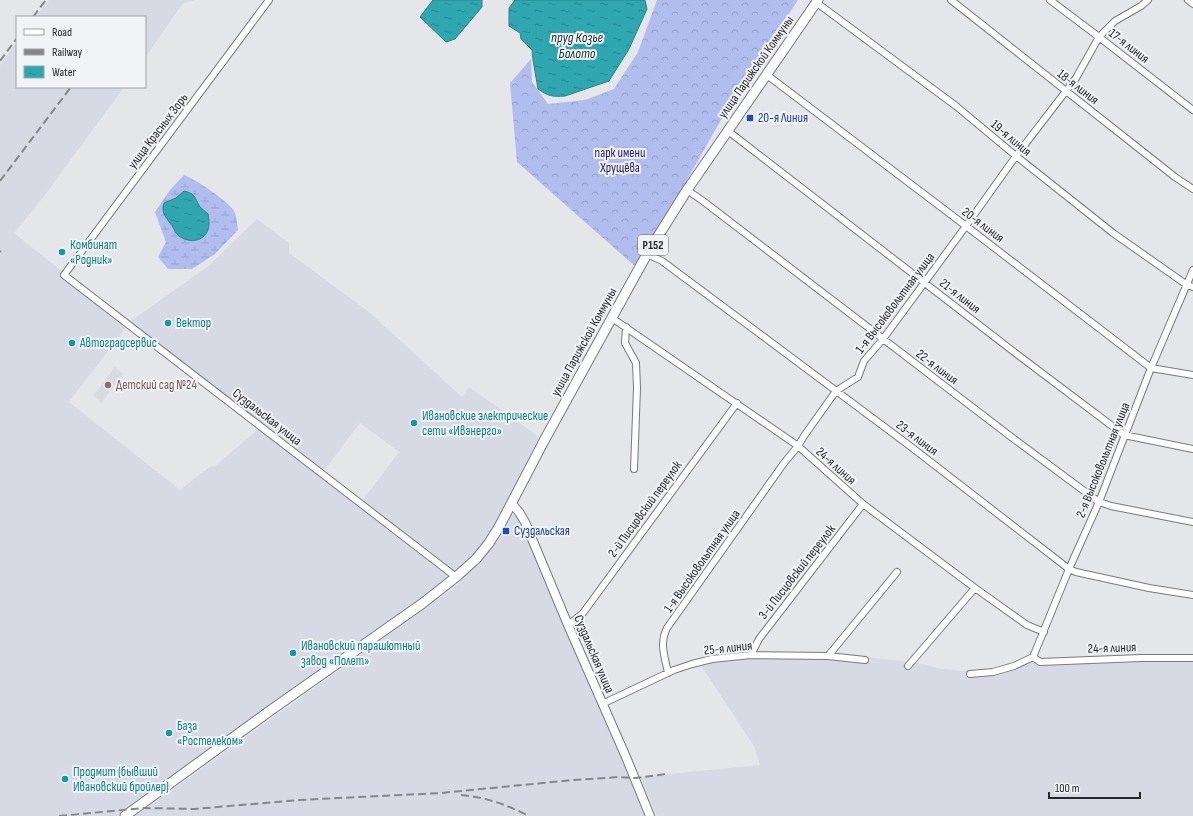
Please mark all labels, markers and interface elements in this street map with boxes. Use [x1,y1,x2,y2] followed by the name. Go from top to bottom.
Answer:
[715,13,797,121] street label: улица Парижской Коммуны
[16,16,146,88] legend
[52,25,72,40] text: Road
[1106,25,1152,67] street label: 17-я линия
[551,29,603,62] water label: пруд Козье Болото
[52,45,83,60] text: Railway
[52,65,76,80] text: Water
[1054,66,1102,108] street label: 18-я линия
[124,90,192,172] street label: улица Красных Зорь
[758,110,808,126] place label: 20-я Линия
[745,113,755,123] marker: 20-я Линия
[987,116,1035,160] street label: 19-я линия
[595,145,645,176] park label: парк имени Хрущёва
[959,204,1007,246] street label: 20-я линия
[638,235,668,255] road number: Р152
[70,237,117,268] place label: Комбинат «Родник»
[57,247,67,257] marker: Комбинат «Родник»
[852,249,938,357] street label: 1-я Высоковольтная улица
[936,275,984,317] street label: 21-я линия
[548,285,620,399] street label: улица Парижской Коммуны
[176,315,211,331] place label: Вектор
[163,318,173,328] marker: Вектор
[79,335,157,351] place label: Автоградсервис
[67,338,77,348] marker: Автоградсервис
[913,346,961,388] street label: 22-я линия
[116,377,197,393] place label: Детский сад №24
[103,380,113,390] marker: Детский сад №24
[229,385,305,449] street label: Суздальская улица
[1073,400,1133,520] street label: 2-я Высоковольтная улица
[422,408,548,439] place label: Ивановские электрические сети «Ивэнерго»
[893,417,941,459] street label: 23-я линия
[409,418,419,428] marker: Ивановские электрические сети «Ивэнерго»
[813,444,859,488] street label: 24-я линия
[605,458,685,560] street label: 2-й Писцовский переулок
[660,506,744,616] street label: 1-я Высоковольтная улица
[755,522,839,622] street label: 3-й Писцовский переулок
[514,523,570,539] place label: Суздальская
[501,526,511,536] marker: Суздальская
[570,613,618,695] street label: Суздальская улица
[301,638,420,669] place label: Ивановский парашютный завод «Полет»
[703,638,753,658] street label: 25-я линия
[1087,639,1137,657] street label: 24-я линия
[288,648,298,658] marker: Ивановский парашютный завод «Полет»
[177,718,243,749] place label: База «Ростелеком»
[164,728,174,738] marker: База «Ростелеком»
[73,764,169,795] place label: Продмит (бывший Ивановский бройлер)
[60,774,70,784] marker: Продмит (бывший Ивановский бройлер)
[1049,774,1140,800] scale bar
[1055,781,1080,796] text: 100 m

